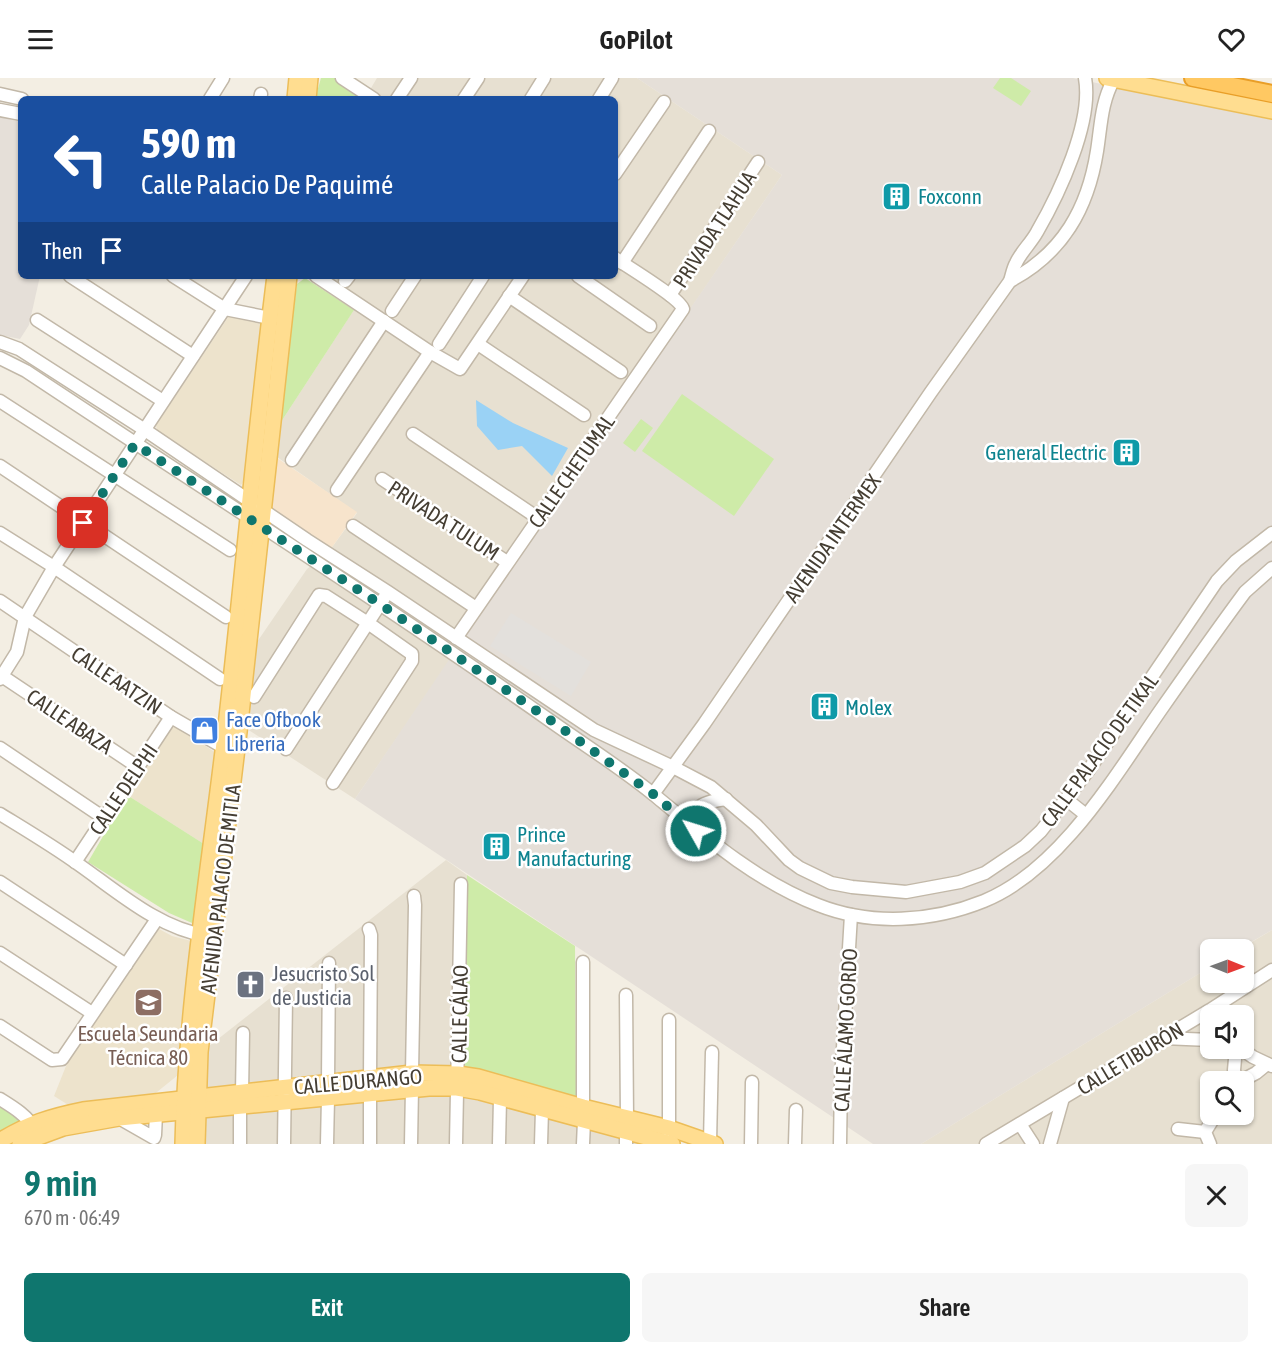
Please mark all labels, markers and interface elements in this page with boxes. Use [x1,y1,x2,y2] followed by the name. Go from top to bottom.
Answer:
[24,23,57,56] icon: menu
[1215,23,1248,56] icon: heart
[599,24,673,55] text: GoPilot
[141,119,236,167] text: 590 m
[42,120,120,198] icon: left
[668,166,761,292] street label: PRIVADA TLAHUA
[141,169,393,200] text: Calle Palacio De Paquimé
[881,180,913,212] building icon: Foxconn
[918,184,982,208] place label: Foxconn
[95,234,128,267] icon: arrive
[42,238,83,264] text: Then
[523,410,619,532] street label: CALLE CHETUMAL
[1111,436,1143,468] building icon: General Electric
[985,440,1106,464] place label: General Electric
[779,469,885,607] street label: AVENIDA INTERMEX
[384,475,504,565] street label: PRIVADA TULUM
[57,497,108,548] pin
[66,506,99,539] icon: arrive
[67,641,167,719] street label: CALLE AATZIN
[1036,669,1162,831] street label: CALLE PALACIO DE TIKAL
[23,684,118,759] street label: CALLE ABAZA
[808,691,840,723] building icon: Molex
[845,695,893,719] place label: Molex
[226,707,321,755] place label: Face Ofbook Libreria
[189,715,221,747] shop icon: Face Ofbook Libreria
[84,739,162,839] street label: CALLE DELPHI
[195,782,245,995] street label: AVENIDA PALACIO DE MITLA
[664,799,728,863] position arrow
[517,822,631,870] place label: Prince Manufacturing
[480,830,512,862] building icon: Prince Manufacturing
[1200,939,1254,993] north arrow
[1200,939,1254,1125] map controls
[829,948,861,1112] street label: CALLE ÁLAMO GORDO
[272,961,375,1009] place label: Jesucristo Sol de Justicia
[446,965,472,1063] street label: CALLE CÁLAO
[235,969,267,1001] church icon: Jesucristo Sol de Justicia
[132,986,164,1018] school or university icon: Escuela Seundaria Técnica 80
[1200,1005,1254,1059] button: sound
[1073,1017,1187,1099] street label: CALLE TIBURÓN
[77,1021,219,1069] place label: Escuela Seundaria Técnica 80
[293,1063,423,1099] street label: CALLE DURANGO
[1200,1071,1254,1125] button: search
[24,1162,98,1204] text: 9 min
[1185,1164,1248,1227] button: close
[24,1206,120,1229] text: 670 m · 06:49
[24,1273,630,1342] button: Exit
[642,1273,1248,1342] button: Share

